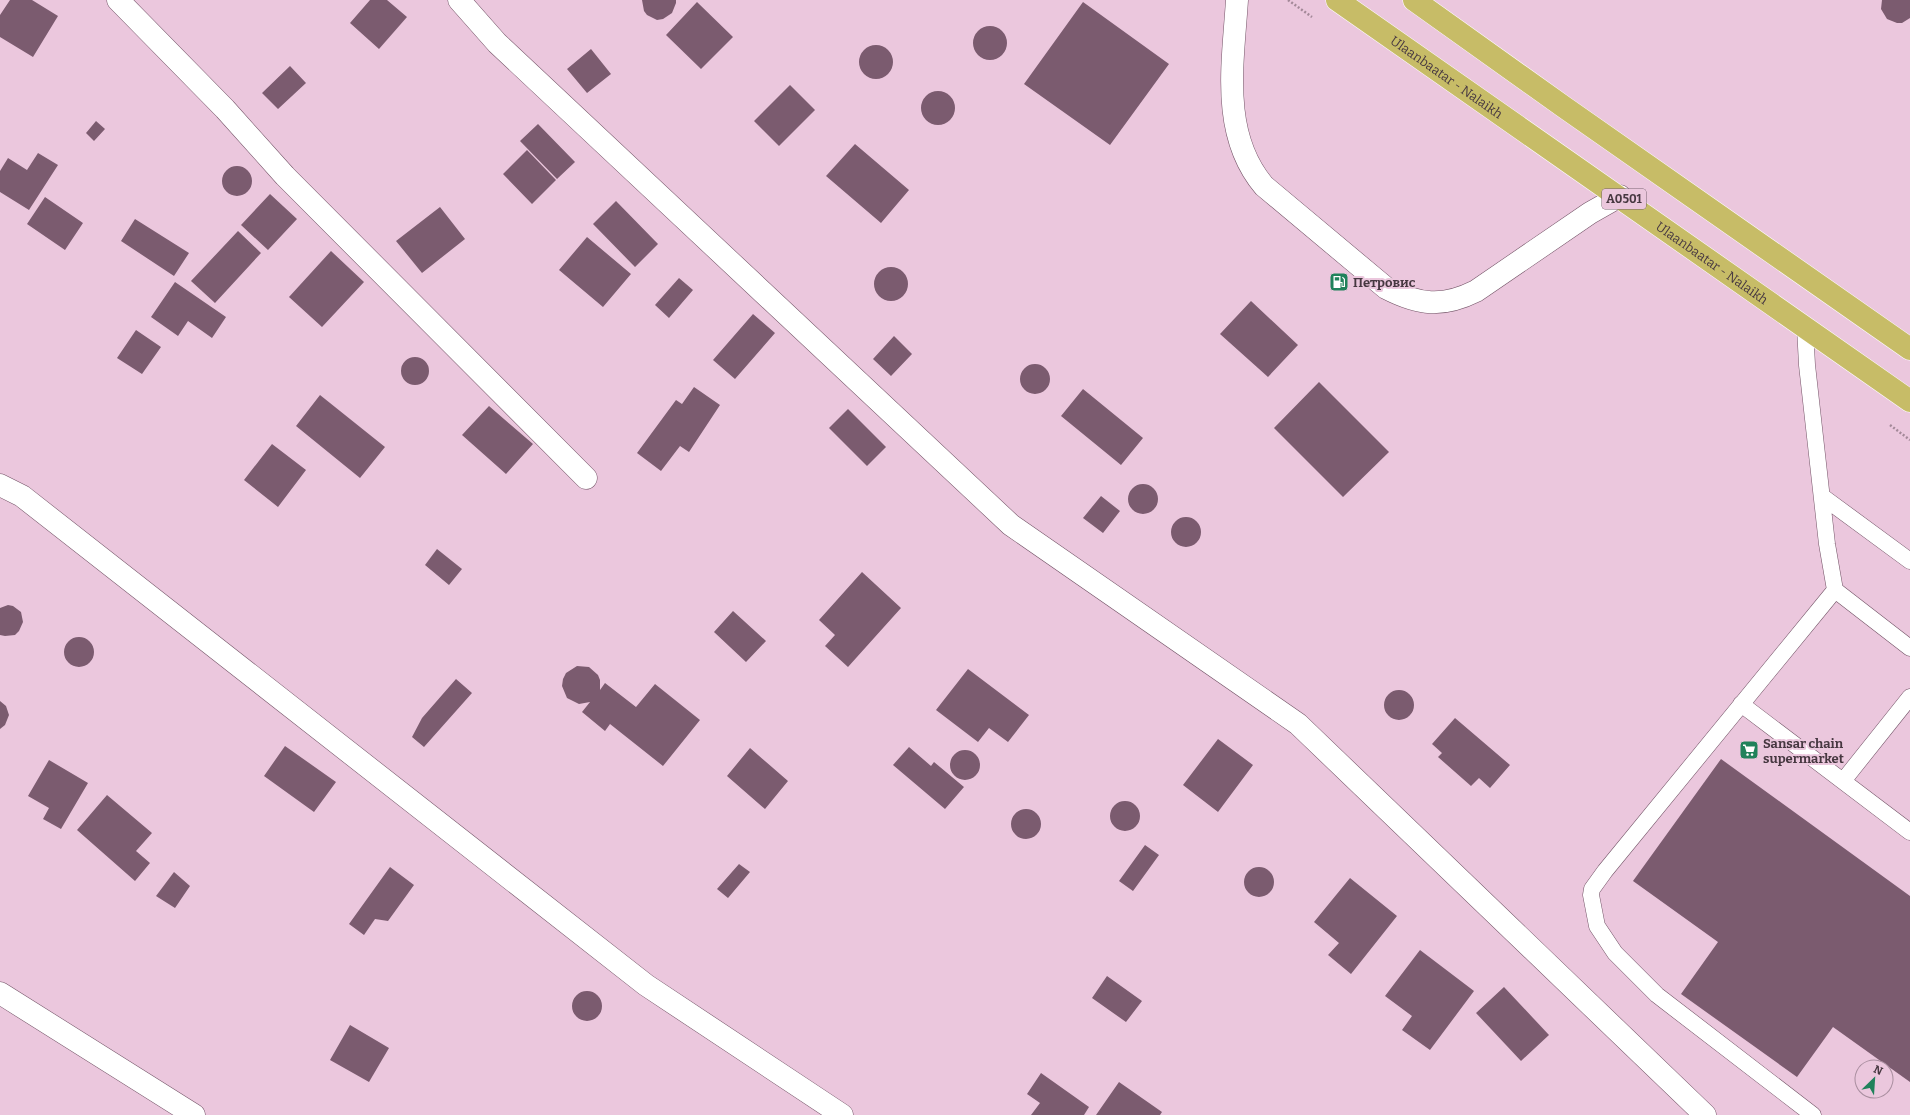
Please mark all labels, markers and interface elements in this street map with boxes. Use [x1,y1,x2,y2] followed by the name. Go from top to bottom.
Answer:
[1388,32,1506,121] street label: Ulaanbaatar - Nalaikh
[1602,189,1646,209] road number: A0501
[1653,218,1771,307] street label: Ulaanbaatar - Nalaikh
[1328,271,1350,293] fuel station icon: Петровис
[1353,275,1416,290] place label: Петровис
[1763,736,1844,766] place label: Sansar chain supermarket
[1738,739,1760,761] supermarket icon: Sansar chain supermarket
[1854,1059,1894,1099] north arrow
[1871,1063,1885,1078] text: N

